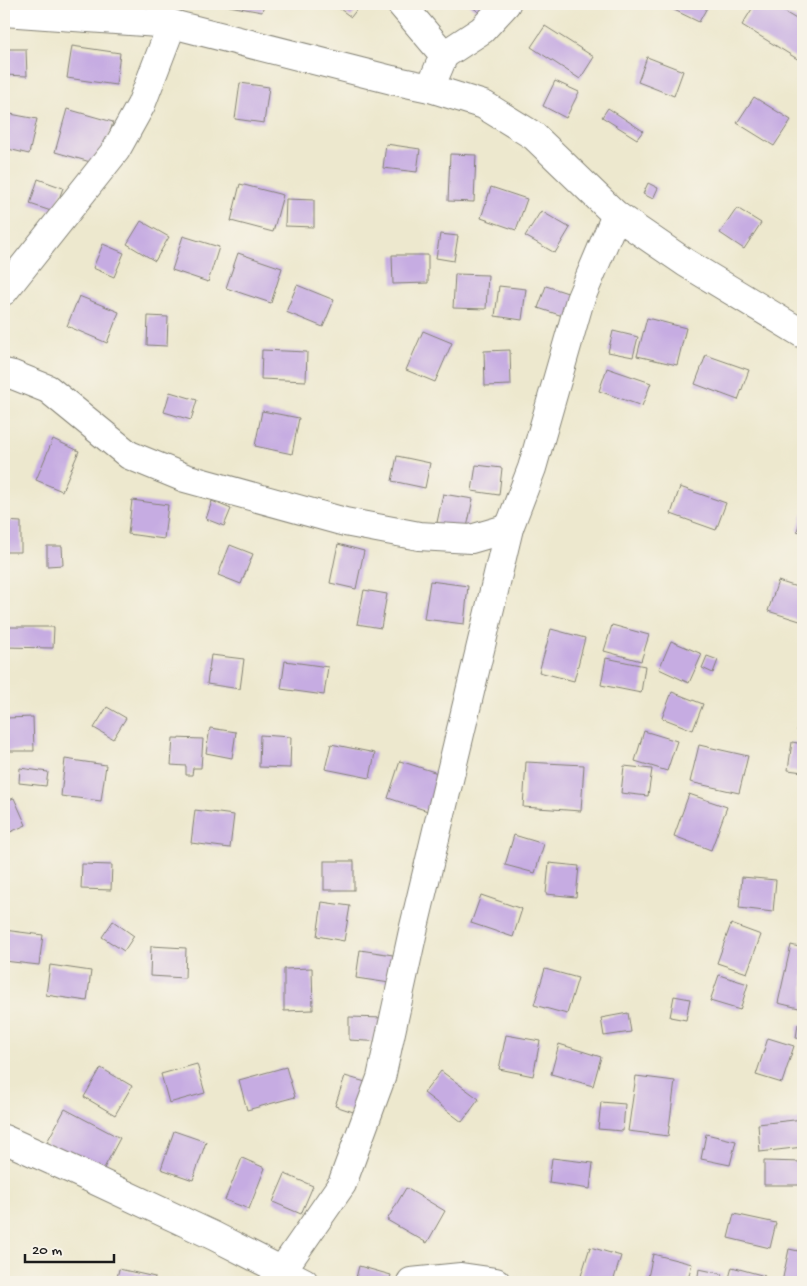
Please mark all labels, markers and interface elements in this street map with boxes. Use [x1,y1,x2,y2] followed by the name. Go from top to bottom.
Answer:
[25,1231,114,1263] scale bar
[32,1242,62,1260] text: 20 m

